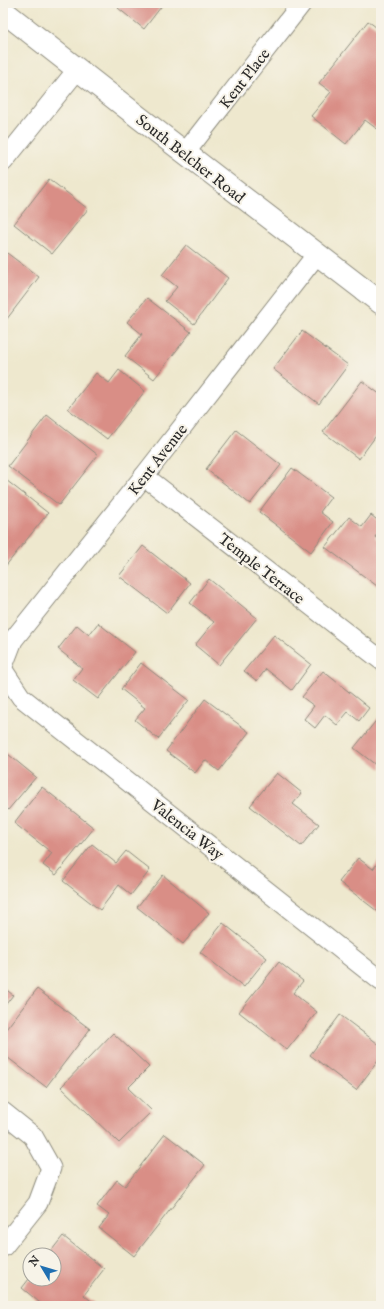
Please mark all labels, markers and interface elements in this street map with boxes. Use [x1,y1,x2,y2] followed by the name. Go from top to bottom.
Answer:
[216,45,275,113] street label: Kent Place
[131,111,249,209] street label: South Belcher Road
[124,420,193,500] street label: Kent Avenue
[214,530,308,610] street label: Temple Terrace
[146,795,227,865] street label: Valencia Way
[22,1247,62,1287] north arrow
[26,1253,44,1270] text: N

